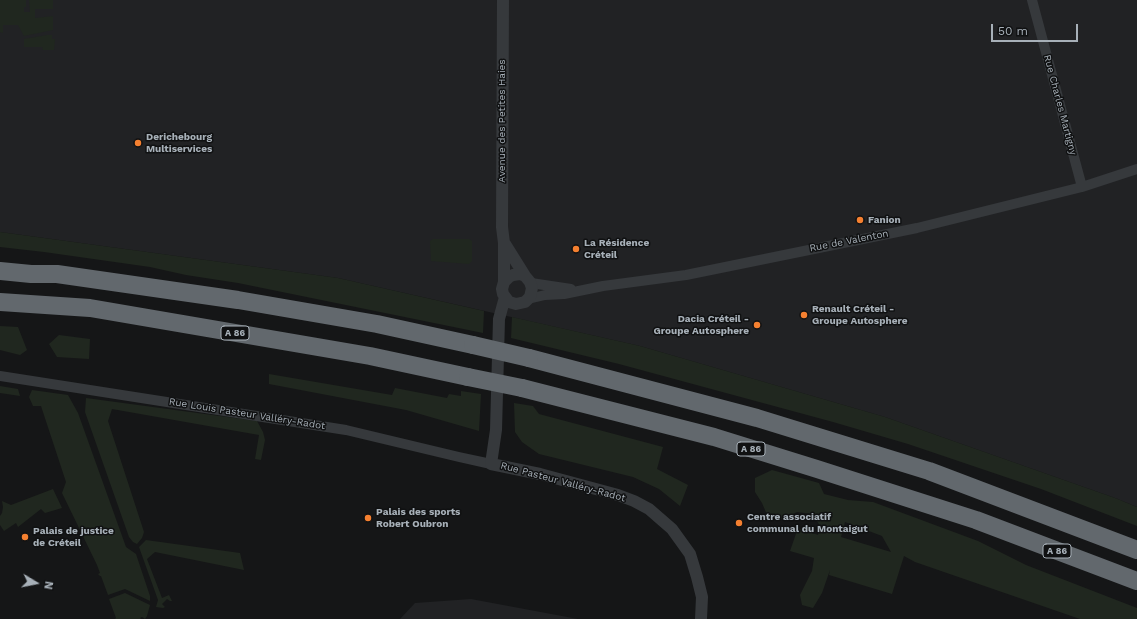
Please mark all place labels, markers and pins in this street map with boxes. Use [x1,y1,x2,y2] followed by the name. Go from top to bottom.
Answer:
[146,131,212,154] place label: Derichebourg Multiservices
[133,138,143,148] marker: Derichebourg Multiservices
[868,214,901,226] place label: Fanion
[855,215,865,225] marker: Fanion
[584,237,649,260] place label: La Résidence Créteil
[571,244,581,254] marker: La Résidence Créteil
[812,303,907,326] place label: Renault Créteil - Groupe Autosphere
[799,310,809,320] marker: Renault Créteil - Groupe Autosphere
[654,313,749,336] place label: Dacia Créteil - Groupe Autosphere
[752,320,762,330] marker: Dacia Créteil - Groupe Autosphere
[376,506,460,530] place label: Palais des sports Robert Oubron
[747,511,868,534] place label: Centre associatif communal du Montaigut
[363,513,373,523] marker: Palais des sports Robert Oubron
[734,518,744,528] marker: Centre associatif communal du Montaigut
[33,525,114,548] place label: Palais de justice de Créteil
[20,532,30,542] marker: Palais de justice de Créteil

